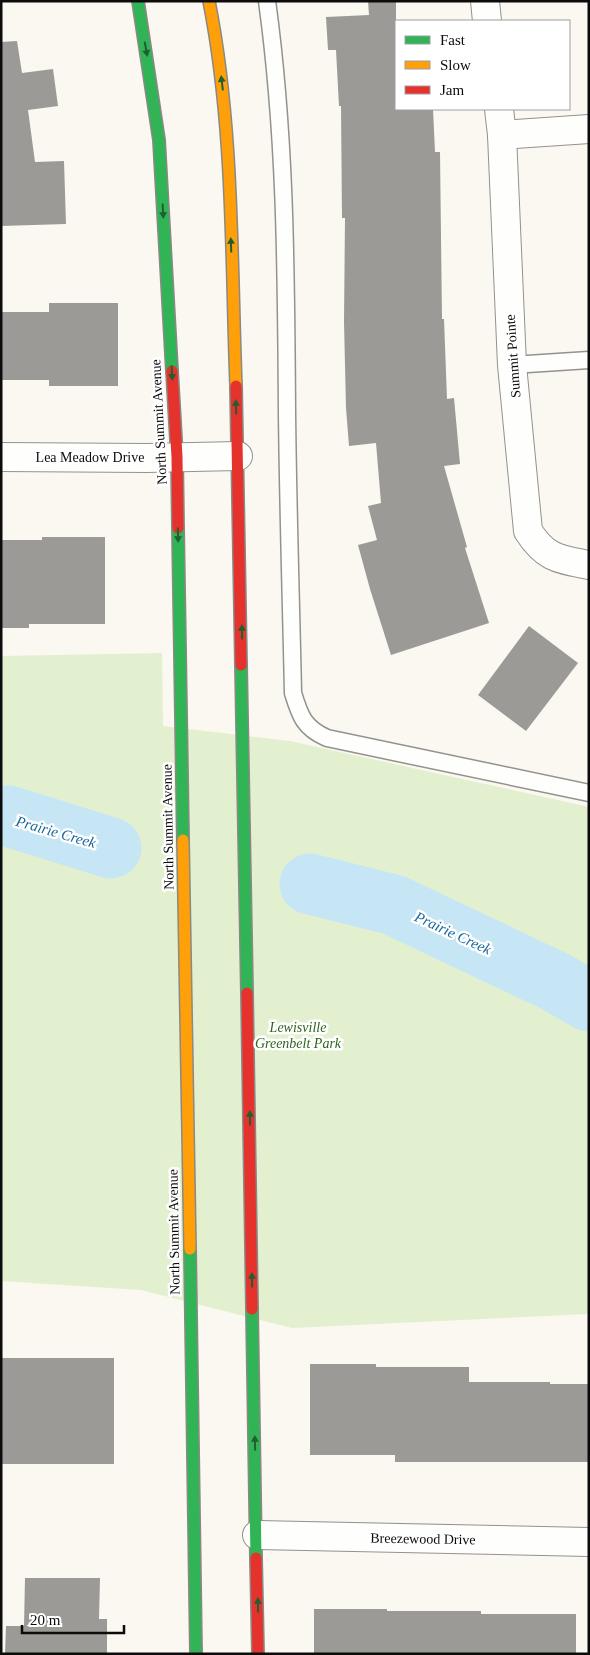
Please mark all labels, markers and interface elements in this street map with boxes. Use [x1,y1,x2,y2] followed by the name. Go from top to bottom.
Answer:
[395,20,570,110] legend
[440,32,466,48] text: Fast
[142,42,150,58] one-way arrow
[440,57,471,73] text: Slow
[218,74,226,90] one-way arrow
[440,82,464,98] text: Jam
[159,203,167,219] one-way arrow
[227,236,235,252] one-way arrow
[503,314,523,398] street label: Summit Pointe
[148,359,170,485] street label: North Summit Avenue
[169,365,177,381] one-way arrow
[232,399,240,415] one-way arrow
[36,450,144,465] street label: Lea Meadow Drive
[174,528,182,544] one-way arrow
[237,623,245,639] one-way arrow
[159,764,177,890] street label: North Summit Avenue
[13,813,98,851] water label: Prairie Creek
[411,908,494,958] water label: Prairie Creek
[255,1020,342,1051] park label: Lewisville Greenbelt Park
[246,1109,254,1125] one-way arrow
[165,1169,183,1295] street label: North Summit Avenue
[248,1272,256,1288] one-way arrow
[251,1434,259,1450] one-way arrow
[370,1531,476,1547] street label: Breezewood Drive
[253,1597,261,1613] one-way arrow
[22,1602,125,1634] scale bar
[30,1612,61,1628] text: 20 m

